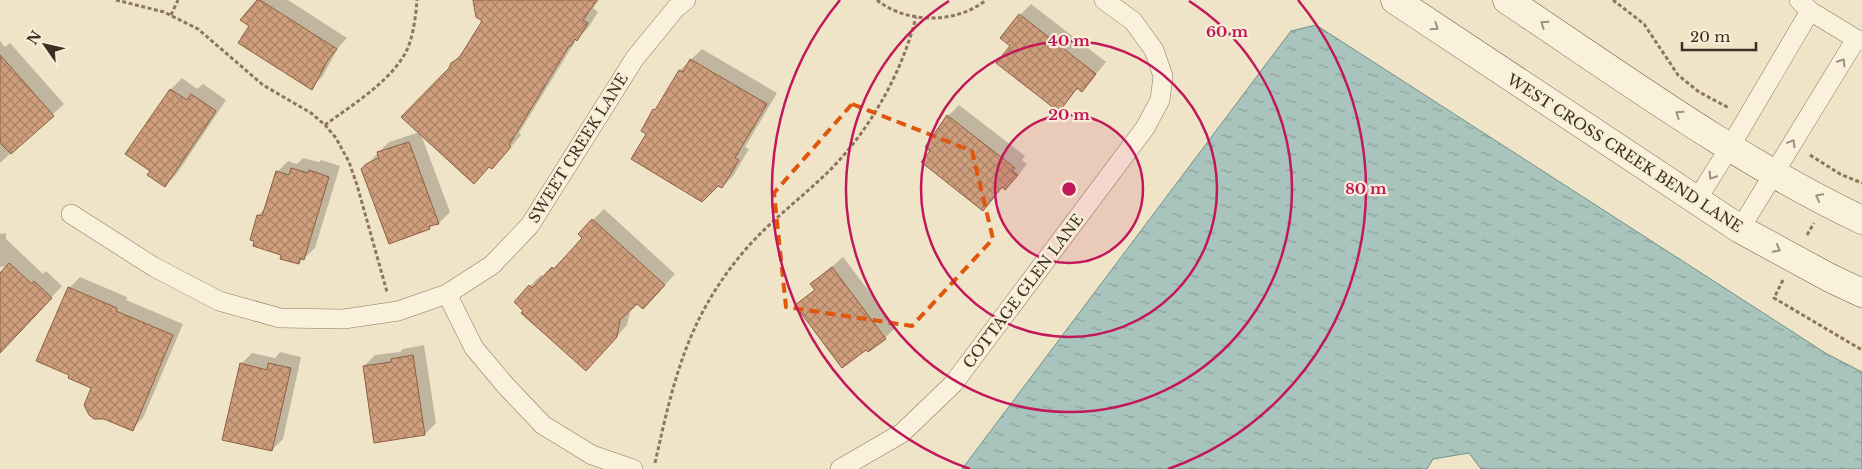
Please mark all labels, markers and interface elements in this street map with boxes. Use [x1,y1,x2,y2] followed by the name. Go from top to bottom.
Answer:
[20,20,70,70] north arrow
[1682,20,1756,52] scale bar
[1429,21,1439,30] one-way arrow
[1540,21,1550,30] one-way arrow
[1206,22,1248,41] text: 60 m
[23,27,45,48] text: N
[1690,27,1730,46] text: 20 m
[1048,31,1090,50] text: 40 m
[1836,59,1846,68] one-way arrow
[524,69,632,226] street label: SWEET CREEK LANE
[1503,69,1746,236] street label: WEST CROSS CREEK BEND LANE
[1048,105,1090,124] text: 20 m
[1676,111,1685,120] one-way arrow
[1786,139,1796,148] one-way arrow
[1709,170,1719,179] one-way arrow
[1345,179,1387,198] text: 80 m
[1060,180,1078,198] centre of rings
[1815,193,1824,203] one-way arrow
[959,210,1087,372] street label: COTTAGE GLEN LANE
[1771,243,1780,253] one-way arrow

